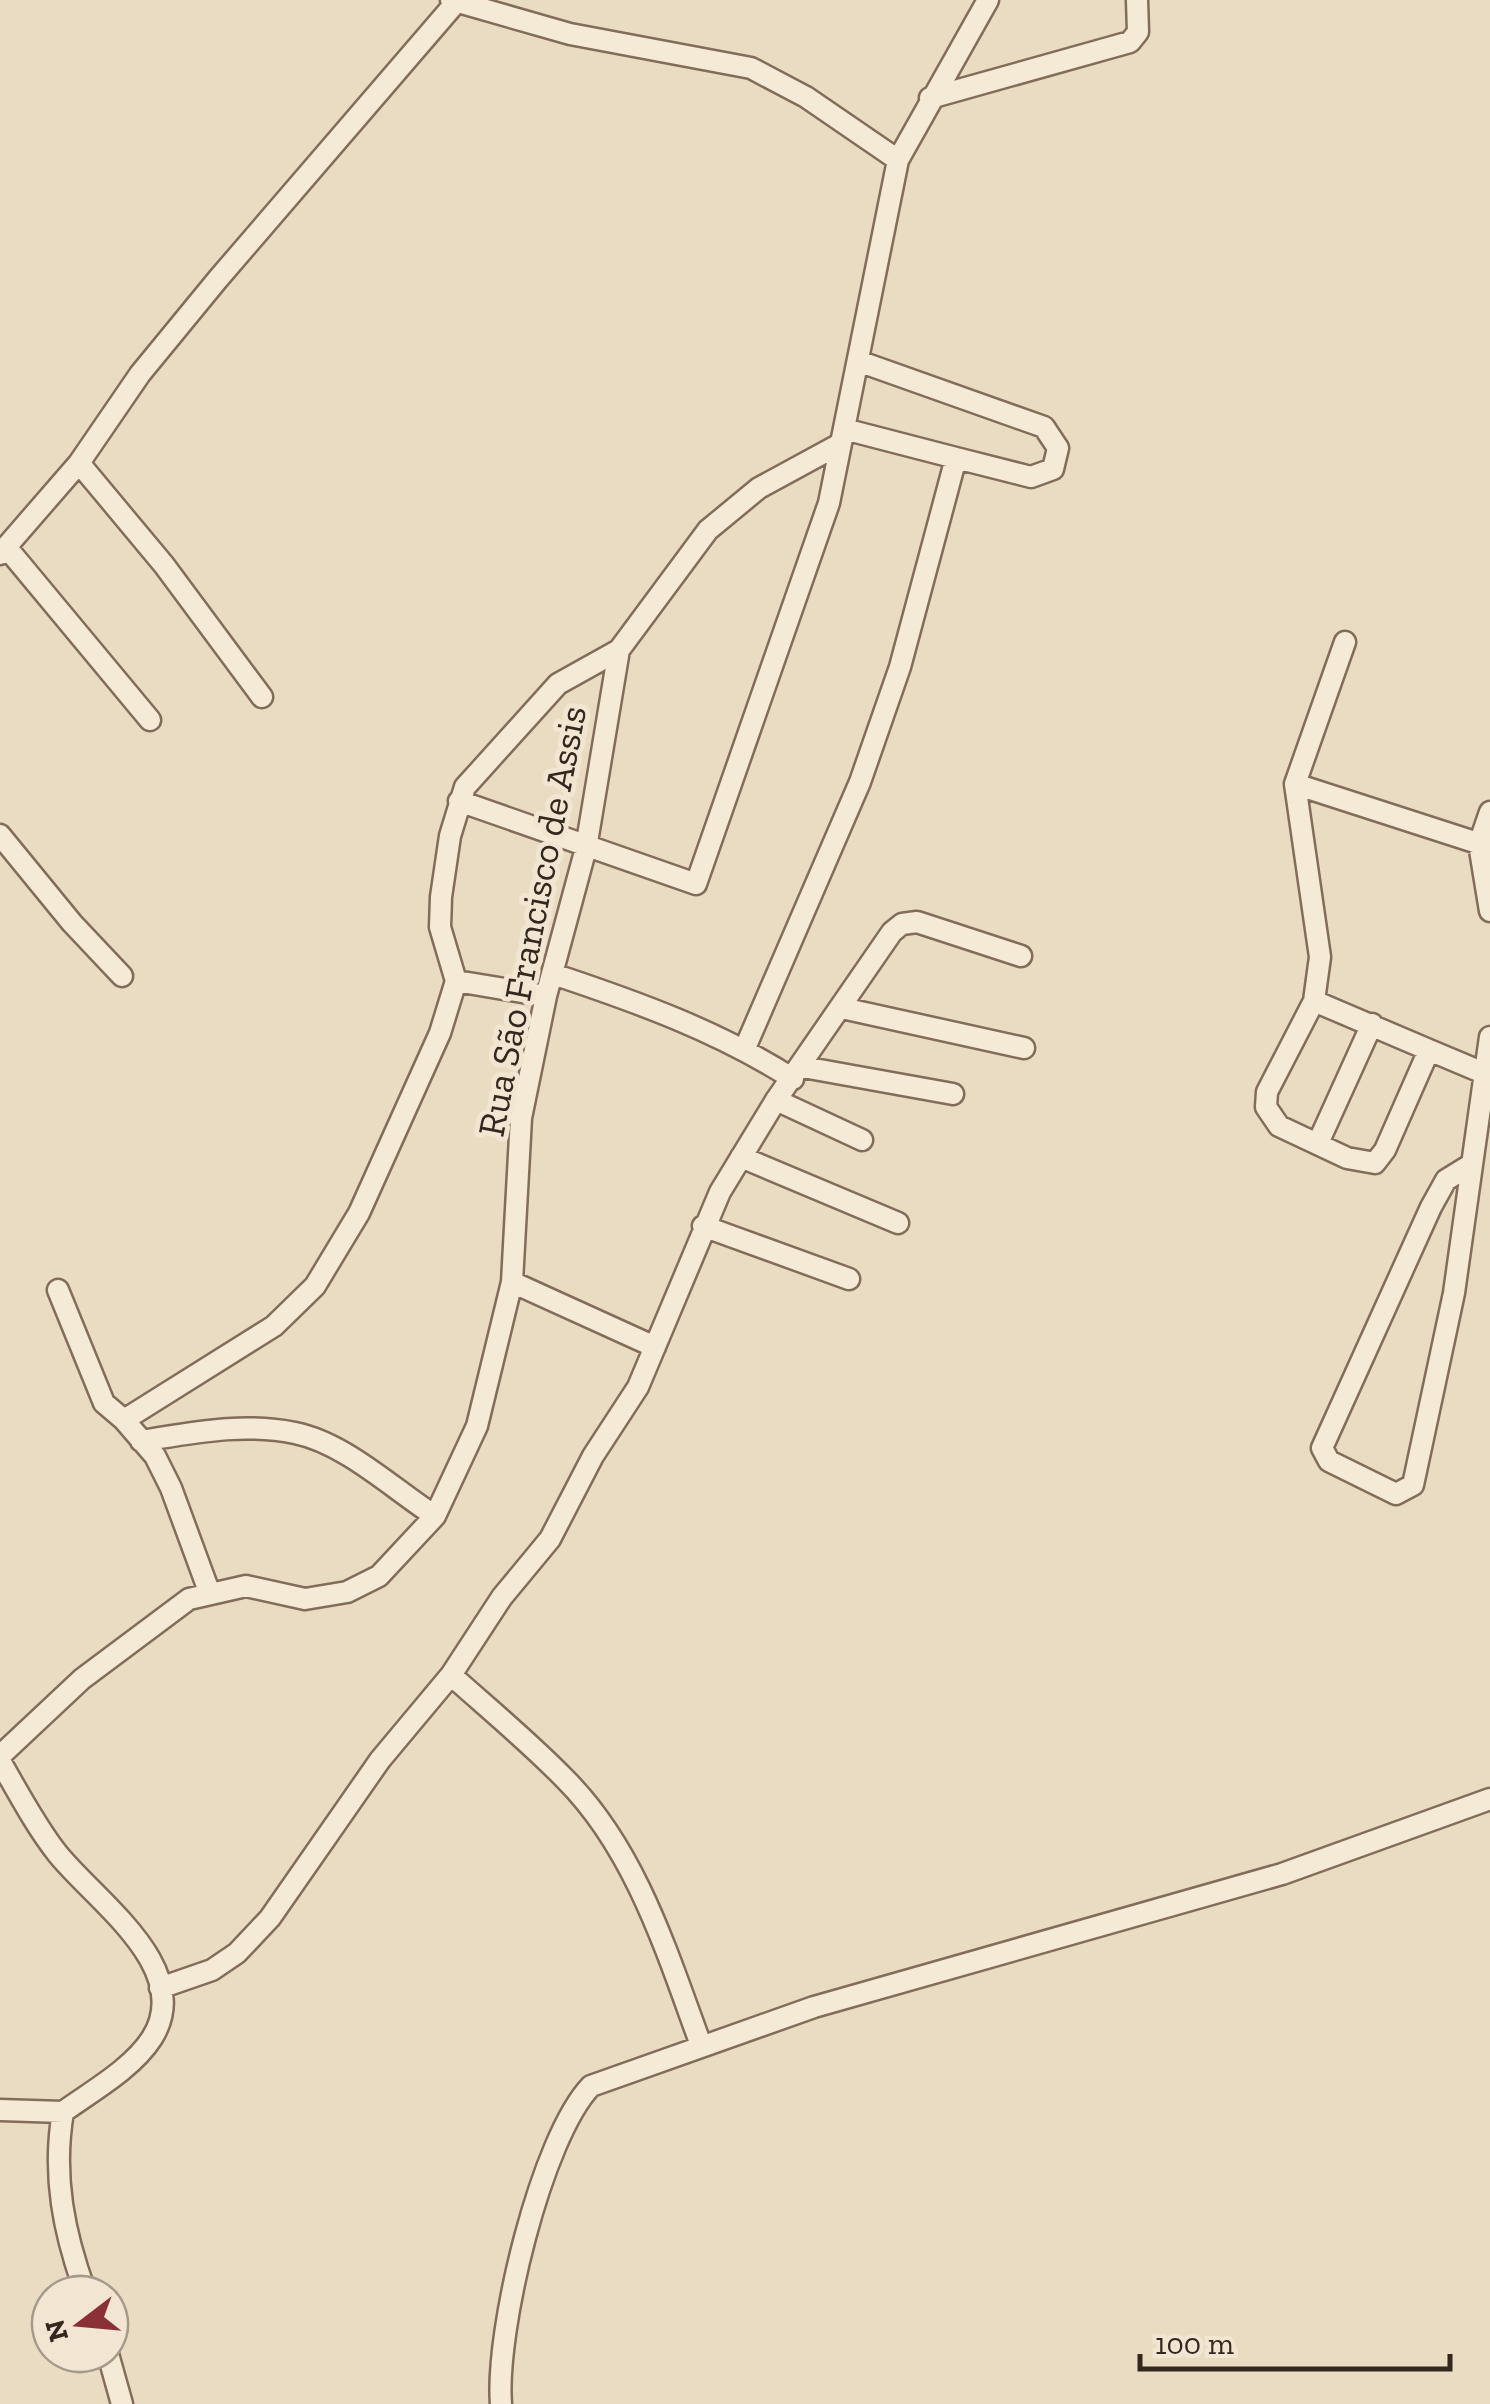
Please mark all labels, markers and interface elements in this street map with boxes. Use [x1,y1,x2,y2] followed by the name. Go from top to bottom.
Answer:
[468,702,596,1140] street label: Rua São Francisco de Assis
[30,2274,130,2374] north arrow
[1140,2309,1450,2371] scale bar
[38,2316,75,2346] text: N
[1155,2326,1234,2362] text: 100 m

